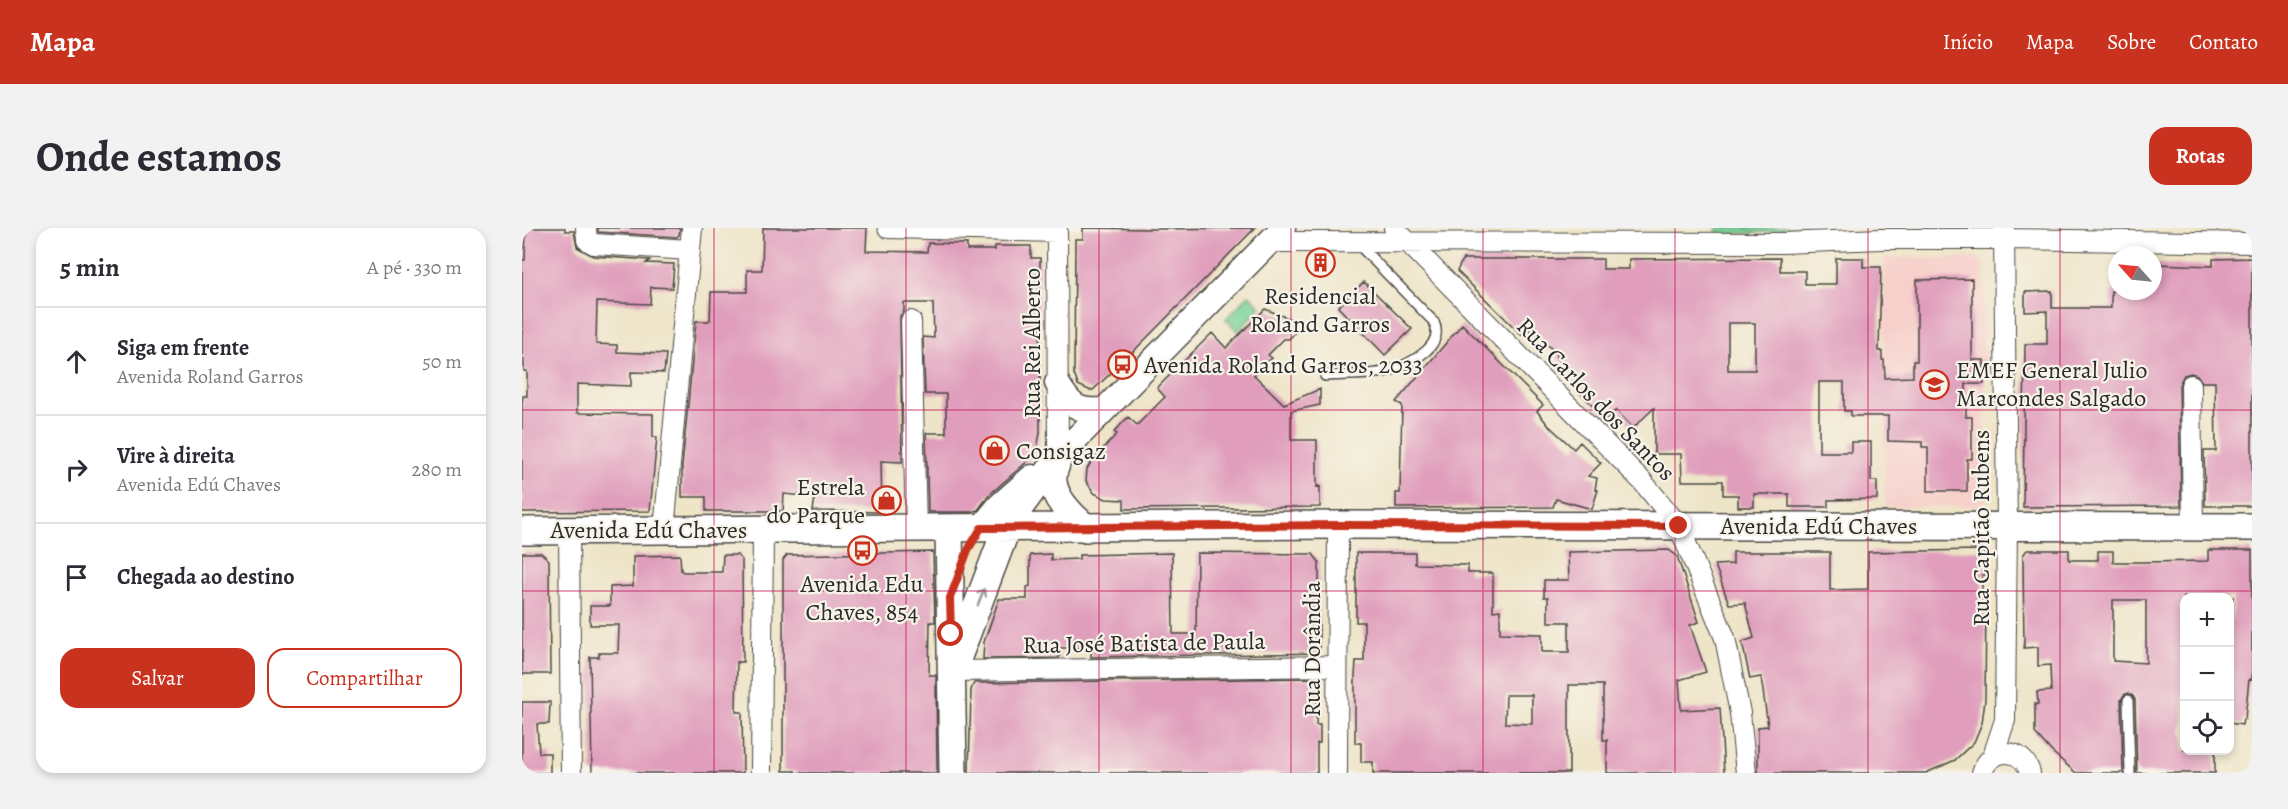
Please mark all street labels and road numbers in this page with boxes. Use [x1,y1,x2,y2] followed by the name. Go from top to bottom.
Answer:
[1016,268,1048,418] street label: Rua Rei Alberto
[1510,310,1682,488] street label: Rua Carlos dos Santos
[1965,430,1997,627] street label: Rua Capitão Rubens
[1720,510,1917,542] street label: Avenida Edú Chaves
[550,514,747,546] street label: Avenida Edú Chaves
[1296,580,1328,717] street label: Rua Dorândia
[1022,625,1267,661] street label: Rua José Batista de Paula

